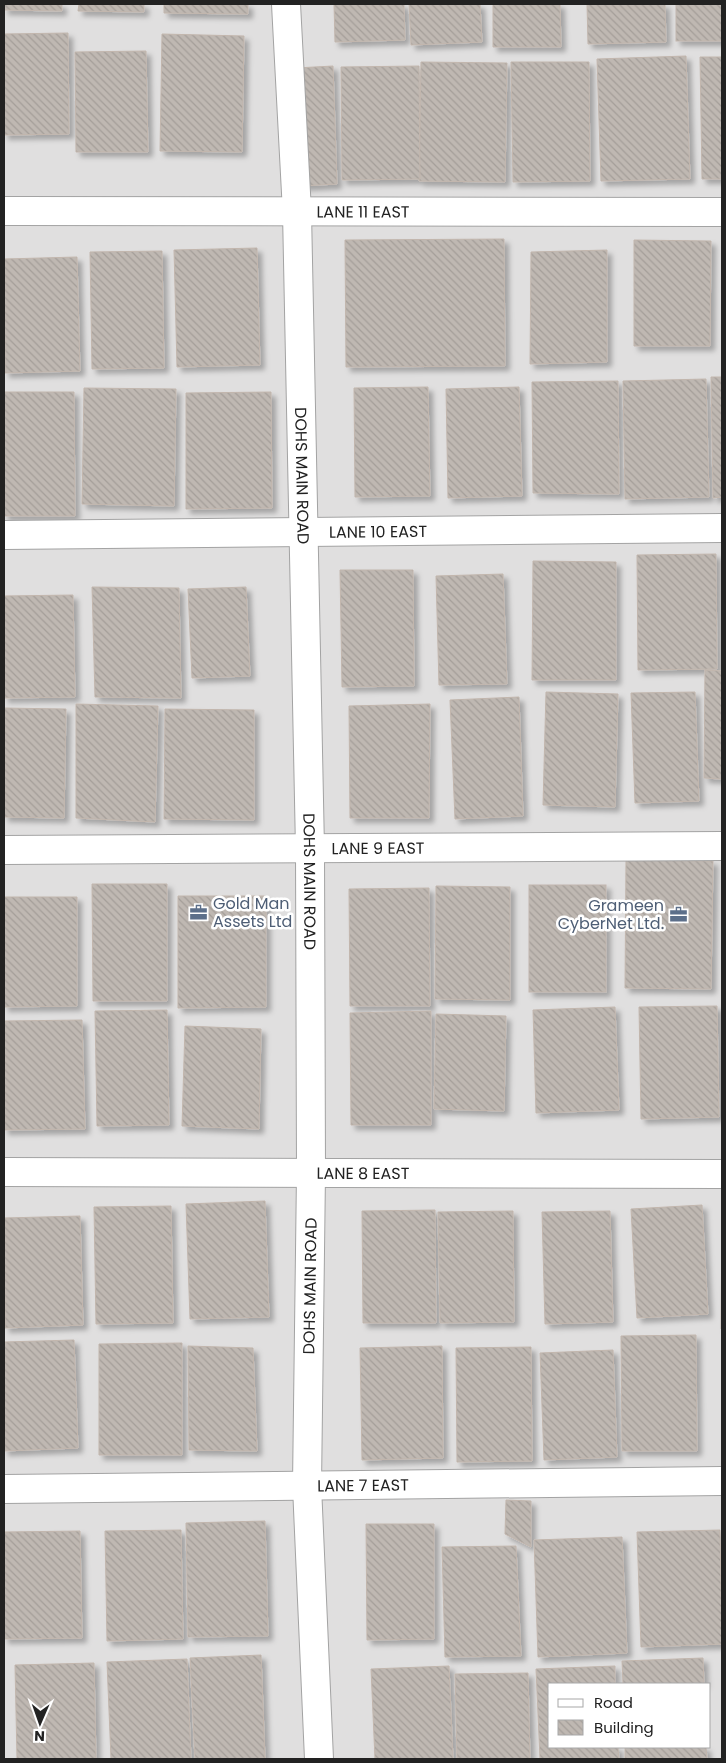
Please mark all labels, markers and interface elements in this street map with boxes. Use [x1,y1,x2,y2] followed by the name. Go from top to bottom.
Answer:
[316,200,410,223] street label: LANE 11 EAST
[289,407,315,544] street label: DOHS MAIN ROAD
[329,519,427,543] street label: LANE 10 EAST
[298,813,322,950] street label: DOHS MAIN ROAD
[331,836,425,860] street label: LANE 9 EAST
[213,892,292,933] place label: Gold Man Assets Ltd
[558,894,664,935] place label: Grameen CyberNet Ltd.
[189,902,209,922] office icon: Gold Man Assets Ltd
[668,904,688,924] office icon: Grameen CyberNet Ltd.
[316,1161,410,1185] street label: LANE 8 EAST
[297,1217,323,1355] street label: DOHS MAIN ROAD
[317,1473,409,1497] street label: LANE 7 EAST
[548,1683,711,1748] legend
[594,1692,633,1713] text: Road
[15,1698,65,1748] north arrow
[594,1717,654,1738] text: Building
[34,1726,45,1746] text: N

